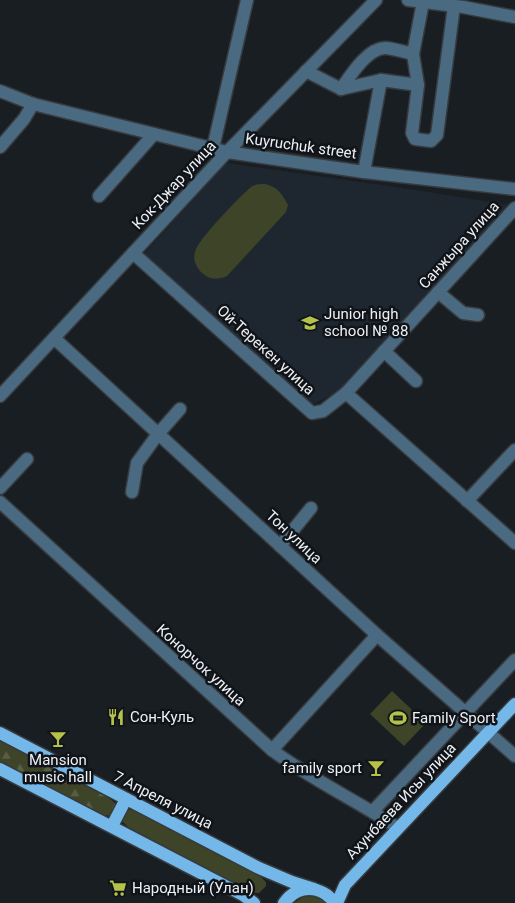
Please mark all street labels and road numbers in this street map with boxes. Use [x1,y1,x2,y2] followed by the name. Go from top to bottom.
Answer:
[244,129,358,163] street label: Kuyruchuk street
[128,137,220,233] street label: Кок-Джар улица
[415,198,503,292] street label: Санжыра улица
[213,301,319,399] street label: Ой-Терекен улица
[262,506,326,568] street label: Тон улица
[153,620,249,710] street label: Конорчок улица
[342,739,460,863] street label: Ахунбаева Исы улица
[110,767,216,833] street label: 7 Апреля улица

